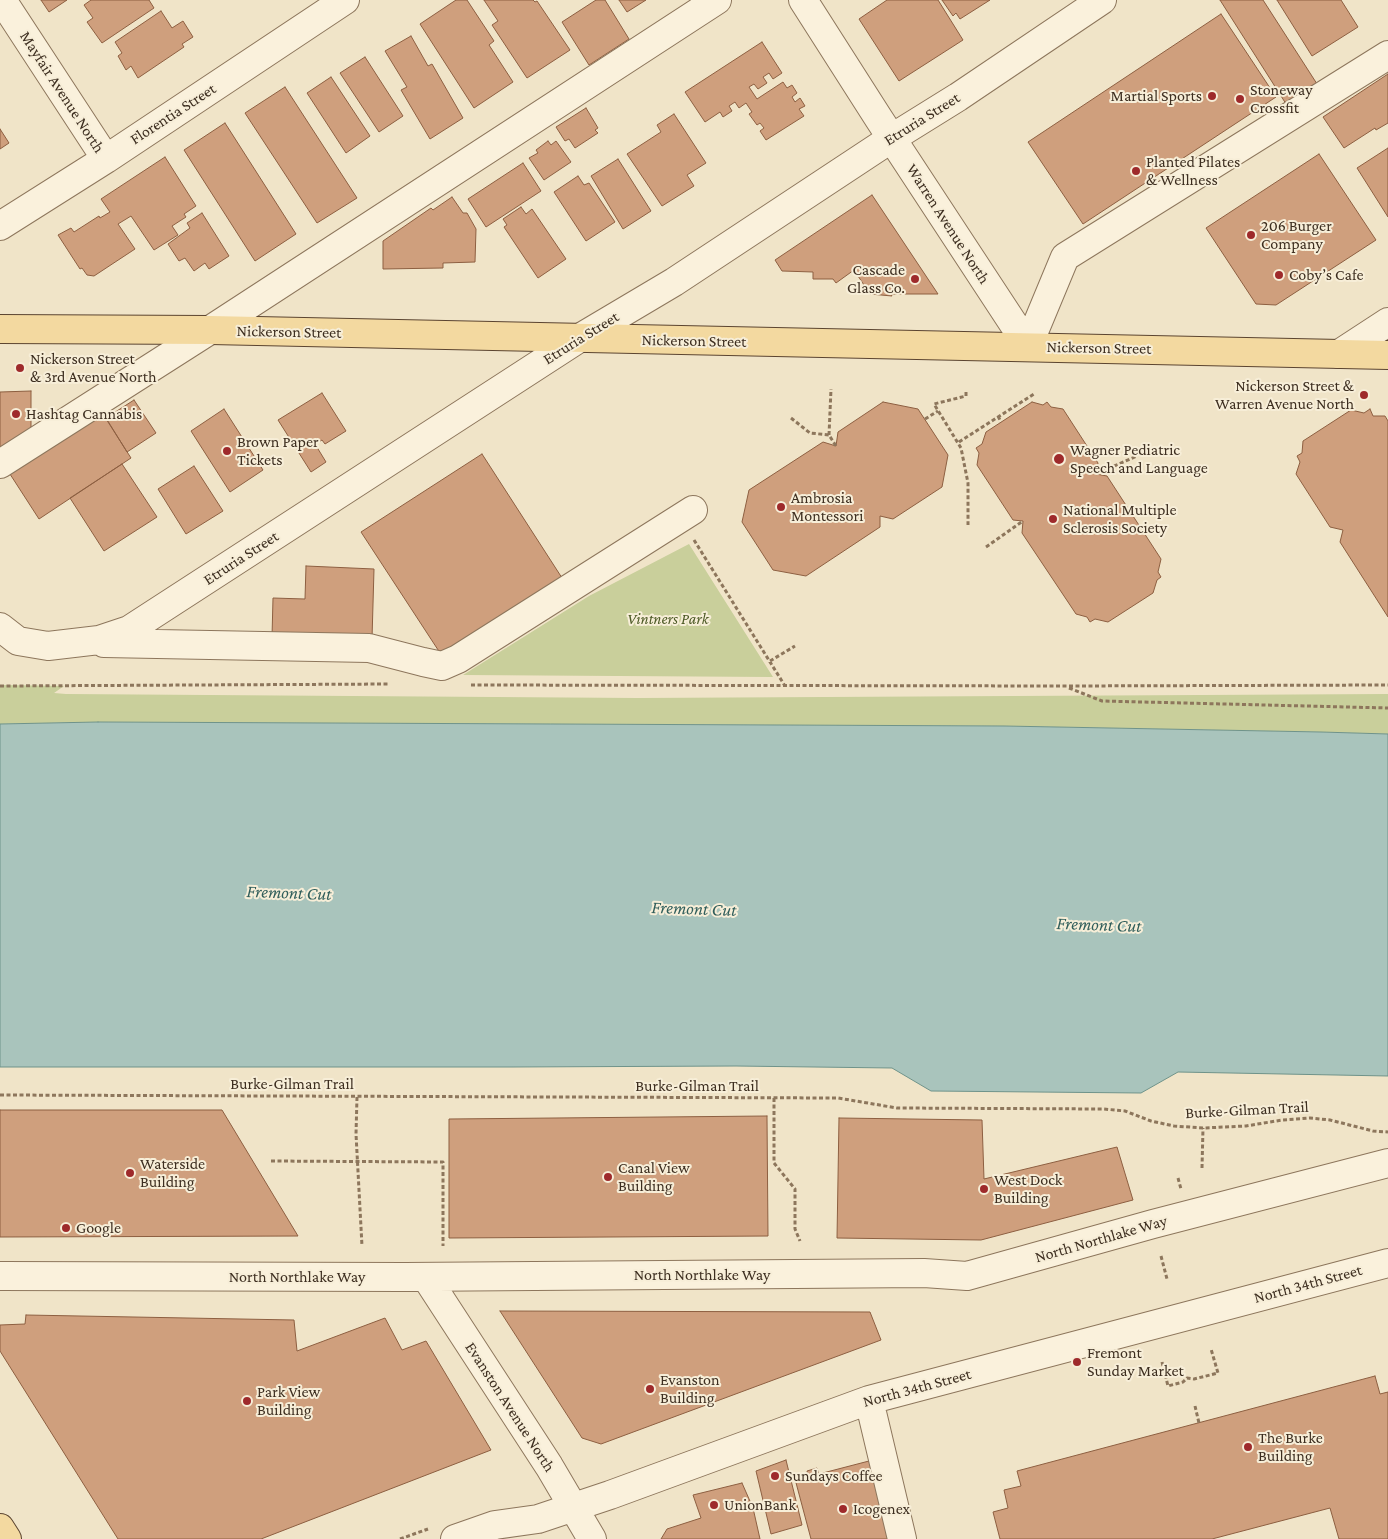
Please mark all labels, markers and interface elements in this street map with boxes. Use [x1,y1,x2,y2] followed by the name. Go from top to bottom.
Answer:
[16,28,108,156] street label: Mayfair Avenue North
[127,79,219,149] street label: Florentia Street
[1250,80,1313,118] place label: Stoneway Crossfit
[1111,86,1202,106] place label: Martial Sports
[881,88,963,150] street label: Etruria Street
[1206,90,1218,102] marker: Martial Sports
[1234,93,1246,105] marker: Stoneway Crossfit
[1146,152,1240,190] place label: Planted Pilates & Wellness
[902,160,994,288] street label: Warren Avenue North
[1130,165,1142,177] marker: Planted Pilates & Wellness
[1261,216,1332,254] place label: 206 Burger Company
[1245,229,1257,241] marker: 206 Burger Company
[847,260,905,298] place label: Cascade Glass Co.
[1289,265,1364,285] place label: Coby’s Cafe
[1273,269,1285,281] marker: Coby’s Cafe
[909,273,921,285] marker: Cascade Glass Co.
[540,307,622,369] street label: Etruria Street
[236,321,342,343] street label: Nickerson Street
[641,330,747,352] street label: Nickerson Street
[1046,337,1152,359] street label: Nickerson Street
[30,349,157,387] place label: Nickerson Street & 3rd Avenue North
[14,362,26,374] marker: Nickerson Street & 3rd Avenue North
[1215,376,1354,414] place label: Nickerson Street & Warren Avenue North
[1358,389,1370,401] marker: Nickerson Street & Warren Avenue North
[26,404,142,424] place label: Hashtag Cannabis
[10,408,22,420] marker: Hashtag Cannabis
[237,432,319,470] place label: Brown Paper Tickets
[1070,440,1208,478] place label: Wagner Pediatric Speech and Language
[221,445,233,457] marker: Brown Paper Tickets
[1052,452,1066,466] marker: Wagner Pediatric Speech and Language
[791,488,863,526] place label: Ambrosia Montessori
[1063,500,1177,538] place label: National Multiple Sclerosis Society
[775,501,787,513] marker: Ambrosia Montessori
[1047,513,1059,525] marker: National Multiple Sclerosis Society
[200,527,282,589] street label: Etruria Street
[627,609,709,629] park label: Vintners Park
[246,881,332,905] water label: Fremont Cut
[651,897,737,921] water label: Fremont Cut
[1056,913,1142,937] water label: Fremont Cut
[230,1074,354,1094] street label: Burke-Gilman Trail
[635,1076,759,1096] street label: Burke-Gilman Trail
[1185,1097,1309,1123] street label: Burke-Gilman Trail
[140,1154,205,1192] place label: Waterside Building
[618,1158,690,1196] place label: Canal View Building
[124,1167,136,1179] marker: Waterside Building
[994,1170,1062,1208] place label: West Dock Building
[602,1171,614,1183] marker: Canal View Building
[978,1183,990,1195] marker: West Dock Building
[1033,1211,1169,1267] street label: North Northlake Way
[76,1218,121,1238] place label: Google
[60,1222,72,1234] marker: Google
[1252,1260,1364,1308] street label: North 34th Street
[634,1265,770,1285] street label: North Northlake Way
[229,1267,365,1287] street label: North Northlake Way
[461,1339,559,1475] street label: Evanston Avenue North
[1087,1343,1184,1381] place label: Fremont Sunday Market
[1071,1356,1083,1368] marker: Fremont Sunday Market
[861,1364,973,1412] street label: North 34th Street
[660,1370,720,1408] place label: Evanston Building
[257,1382,320,1420] place label: Park View Building
[644,1383,656,1395] marker: Evanston Building
[241,1395,253,1407] marker: Park View Building
[1258,1428,1323,1466] place label: The Burke Building
[1242,1441,1254,1453] marker: The Burke Building
[785,1466,883,1486] place label: Sundays Coffee
[769,1470,781,1482] marker: Sundays Coffee
[724,1495,796,1515] place label: UnionBank
[708,1499,720,1511] marker: UnionBank
[853,1499,910,1519] place label: Icogenex
[837,1503,849,1515] marker: Icogenex

